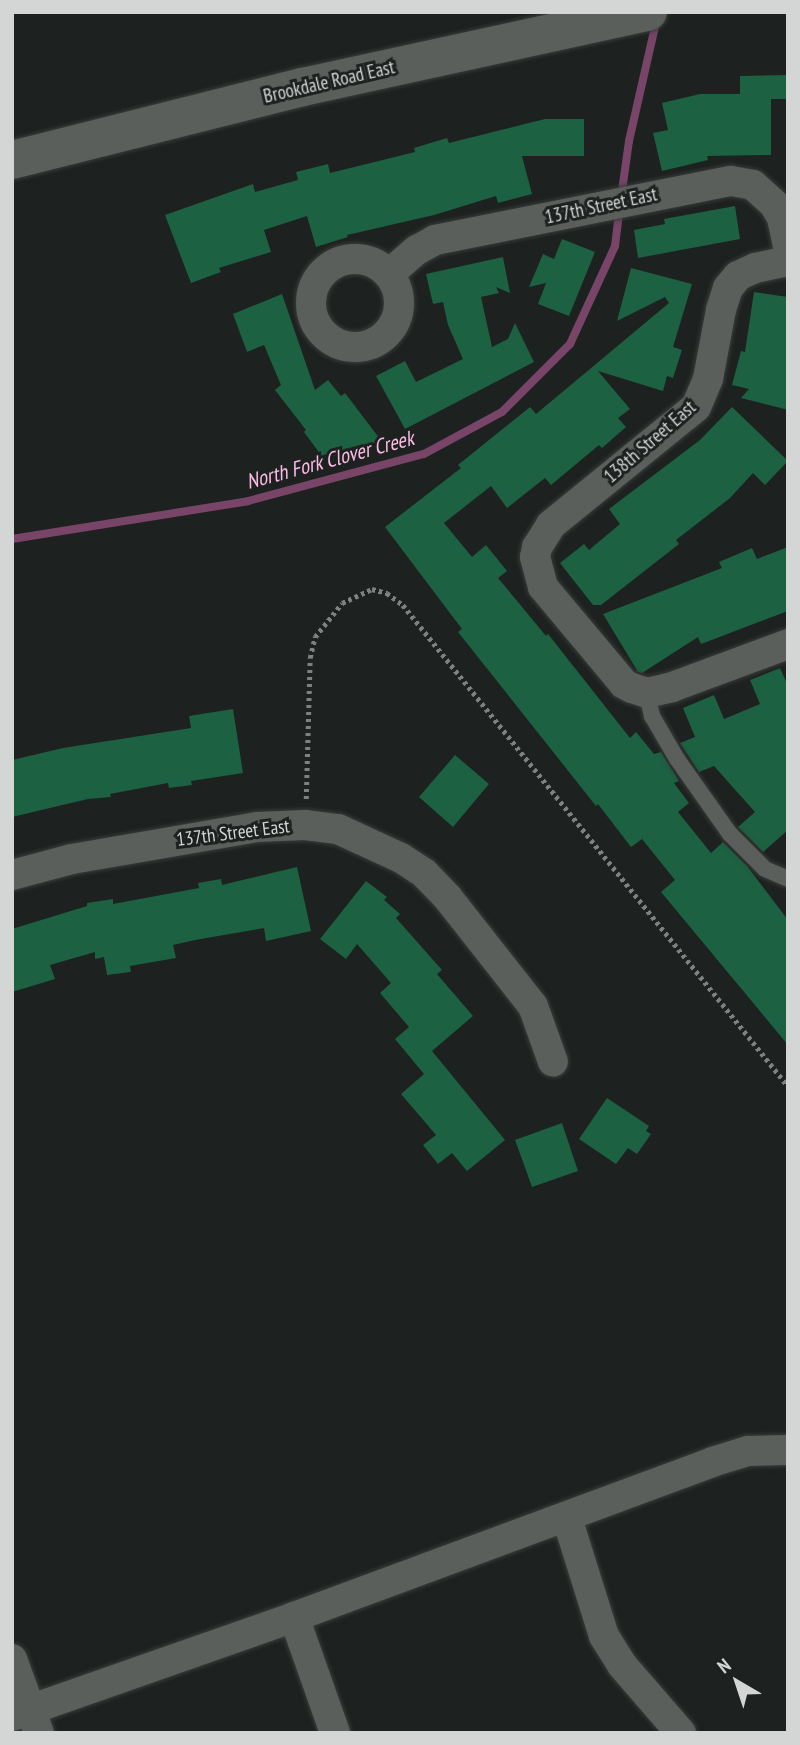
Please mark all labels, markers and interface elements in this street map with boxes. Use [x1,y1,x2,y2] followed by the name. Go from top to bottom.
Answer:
[261,56,397,108] street label: Brookdale Road East
[543,183,659,229] street label: 137th Street East
[599,396,701,488] street label: 138th Street East
[243,425,417,495] water label: North Fork Clover Creek
[175,815,291,851] street label: 137th Street East
[702,1647,772,1717] north arrow
[712,1653,735,1678] text: N

